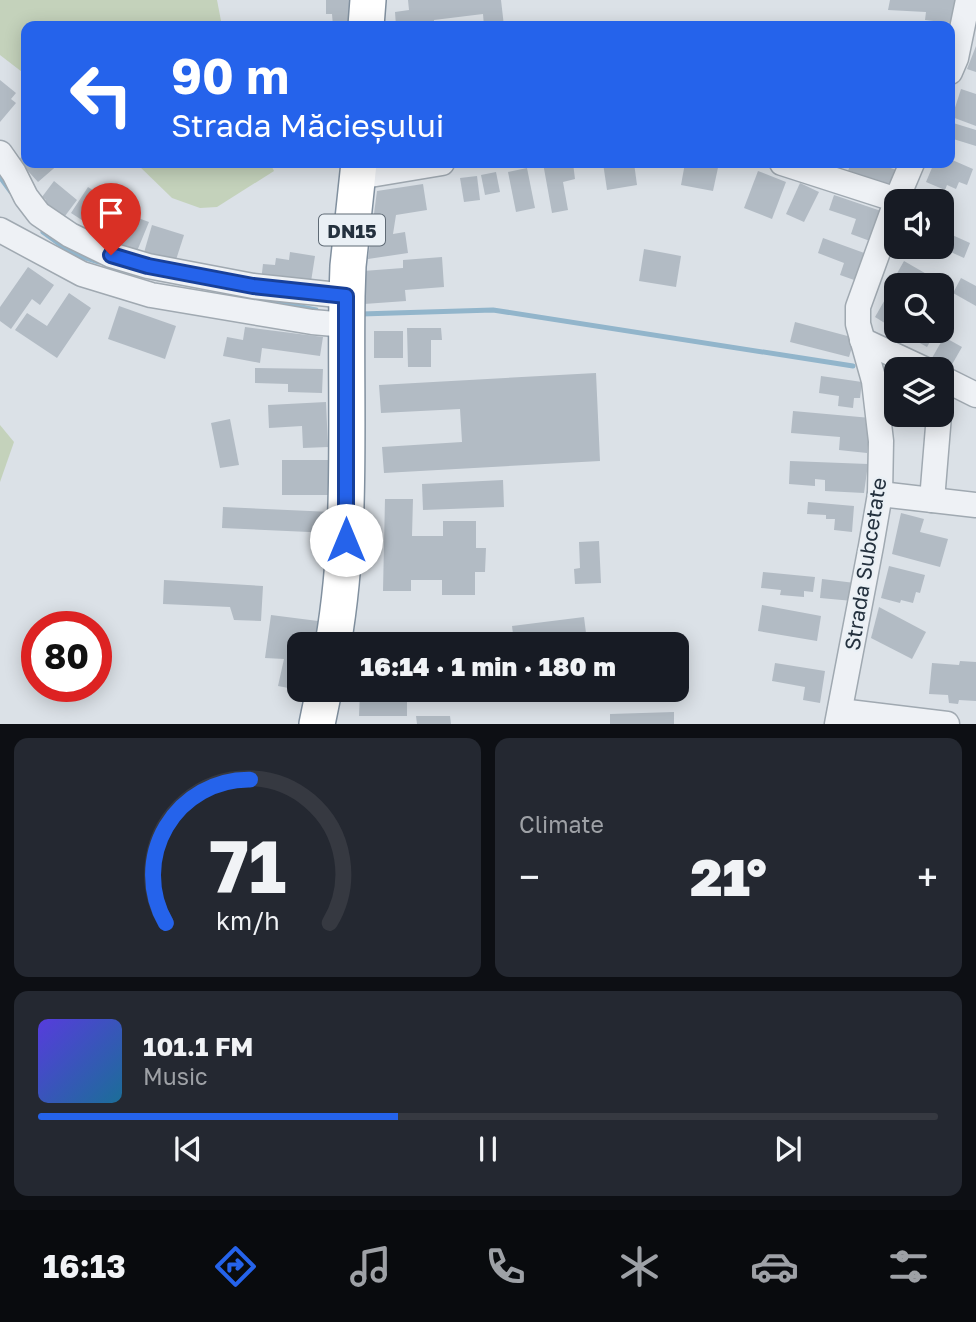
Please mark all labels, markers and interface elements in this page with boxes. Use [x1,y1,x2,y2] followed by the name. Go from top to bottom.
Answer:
[171,46,289,105] text: 90 m
[56,49,147,140] icon: left
[171,106,444,144] text: Strada Măcieșului
[81,183,141,255] pin
[884,189,954,427] map controls
[884,189,954,259] button: sound
[92,194,130,232] icon: arrive
[319,214,385,246] road number: DN15
[884,273,954,343] button: search
[884,357,954,427] button: layers
[839,476,891,652] street label: Strada Subcetate
[309,503,383,577] position arrow
[21,611,112,702] speed limit sign: 80
[360,651,616,682] text: 16:14 · 1 min · 180 m
[519,810,604,838] text: Climate
[209,823,286,910] text: 71
[690,845,767,907] text: 21°
[519,854,540,899] text: −
[917,854,938,899] text: +
[216,905,279,936] text: km/h
[143,1031,254,1062] text: 101.1 FM
[143,1062,208,1090] text: Music
[169,1130,207,1168] icon: previous
[469,1130,507,1168] icon: pause
[769,1130,807,1168] icon: next
[211,1242,260,1291] icon: directions
[346,1242,395,1291] icon: music
[481,1242,530,1291] icon: phone
[615,1242,664,1291] icon: climate
[750,1242,799,1291] icon: car
[884,1242,933,1291] icon: filters
[43,1247,126,1285] text: 16:13

